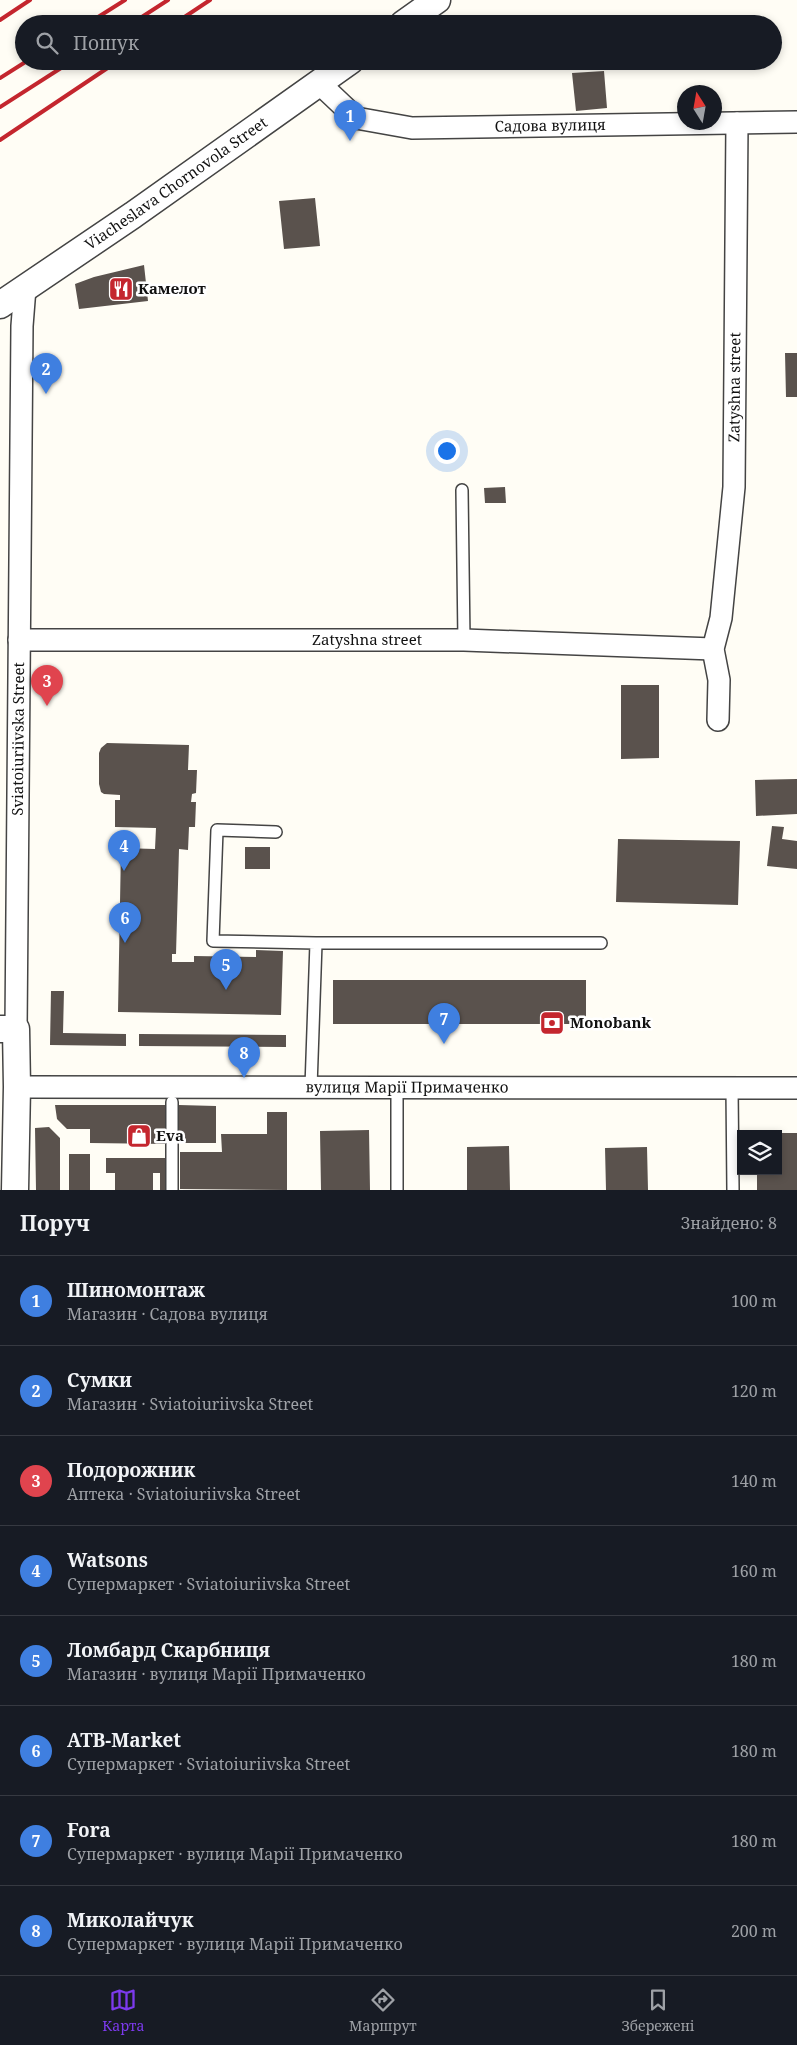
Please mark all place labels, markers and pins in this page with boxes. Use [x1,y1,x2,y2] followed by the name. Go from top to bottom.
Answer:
[334,100,366,141] pin: 1
[108,276,134,302] restaurant icon: Камелот
[138,278,207,298] place label: Камелот
[30,353,62,394] pin: 2
[31,665,63,706] pin: 3
[108,830,140,871] pin: 4
[109,902,141,943] pin: 6
[210,949,242,990] pin: 5
[428,1003,460,1044] pin: 7
[539,1010,565,1036] bank icon: Monobank
[570,1012,651,1032] place label: Monobank
[228,1037,260,1078] pin: 8
[126,1123,152,1149] shop icon: Eva
[156,1125,184,1145] place label: Eva

